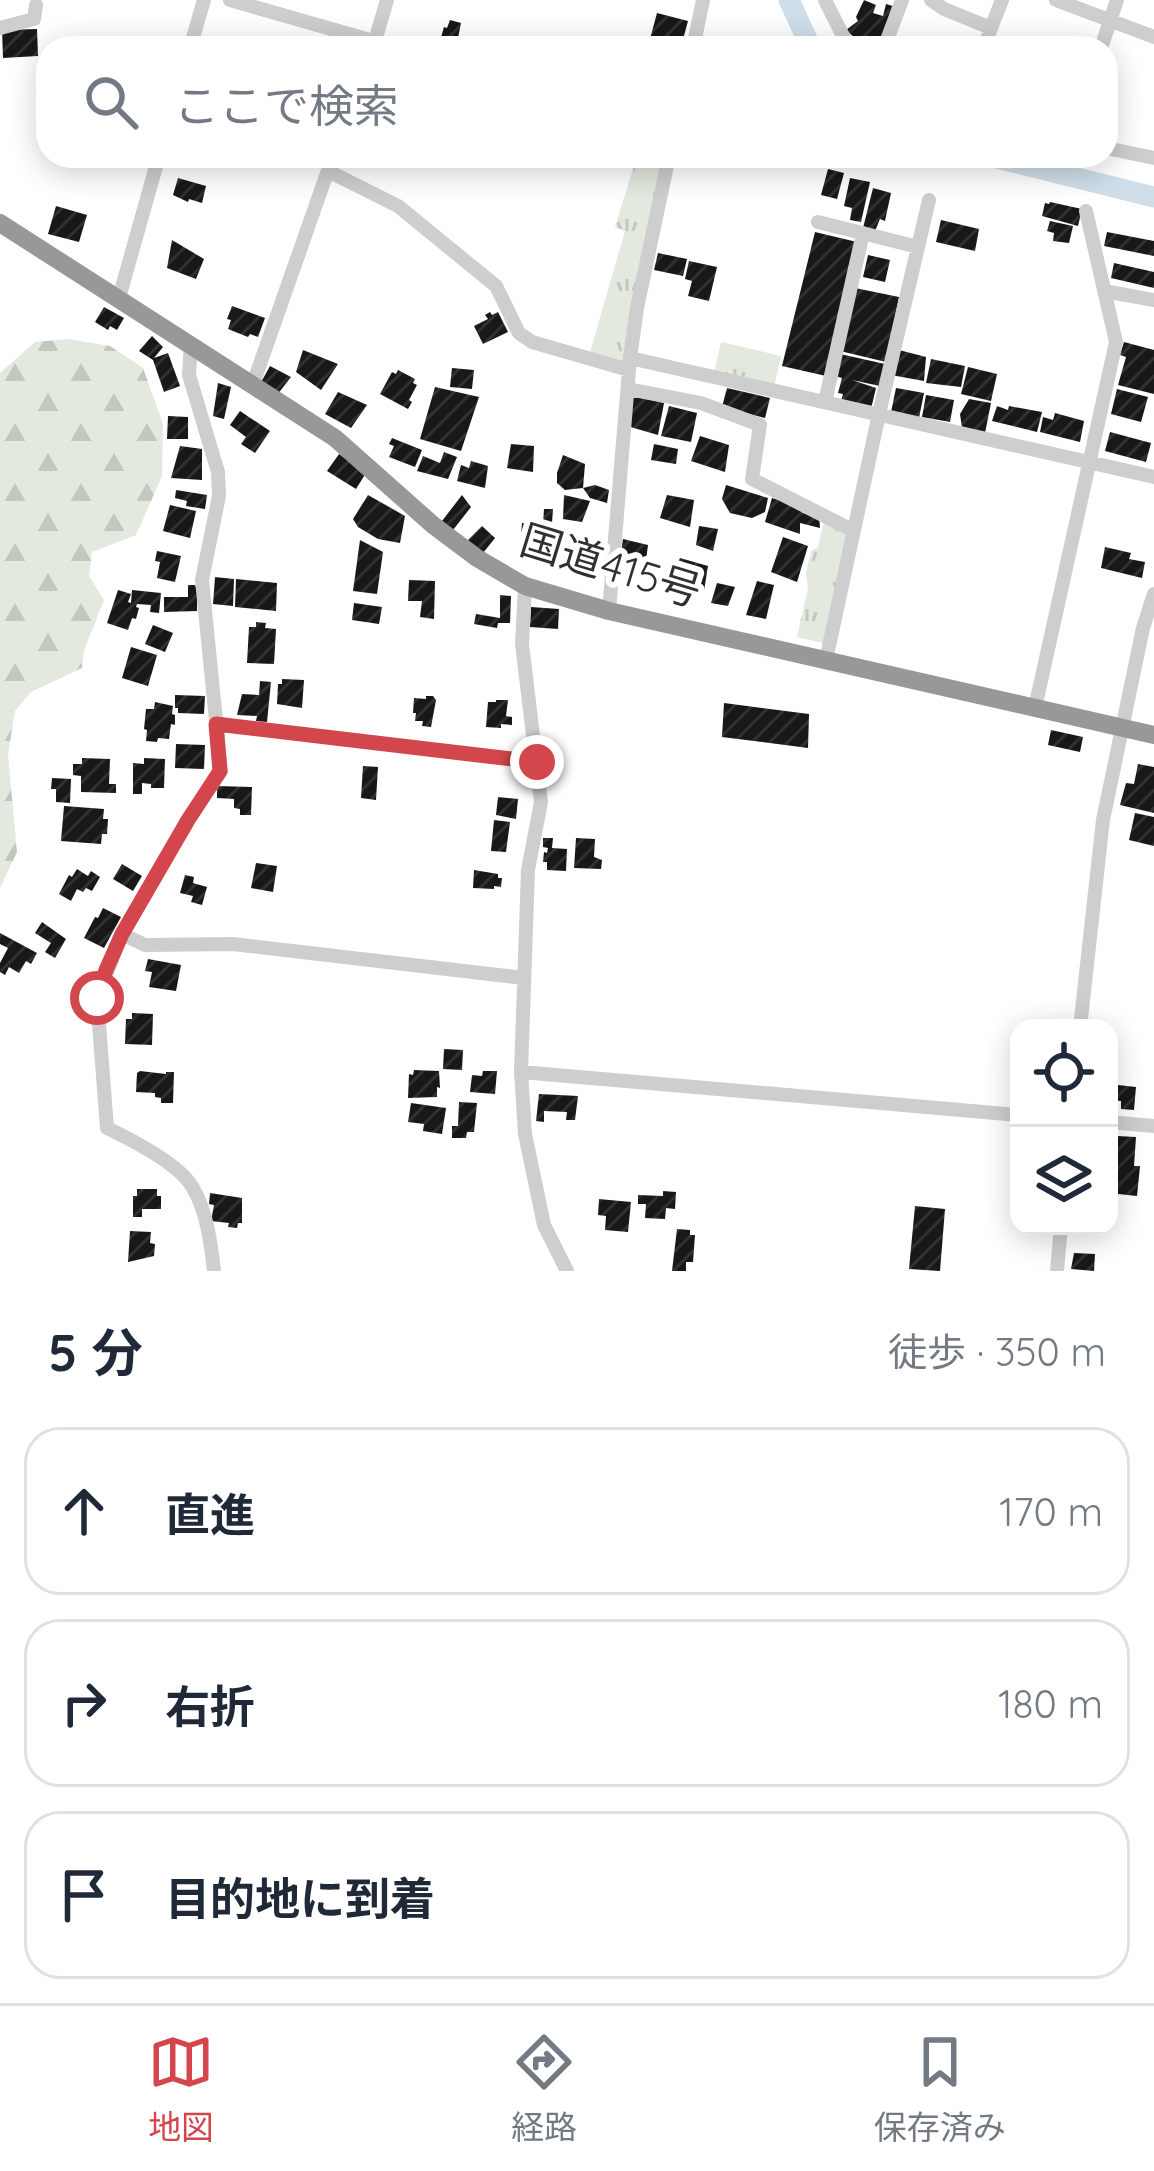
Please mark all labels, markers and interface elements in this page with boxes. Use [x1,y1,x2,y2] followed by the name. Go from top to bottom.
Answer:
[36,36,1118,168] search box
[78,69,144,135] icon: search
[174,77,399,133] text: ここで検索
[514,512,708,618] street label: 国道415号
[510,735,564,789] route end
[70,971,124,1025] route start
[1010,1019,1118,1235] map controls
[1010,1019,1118,1127] button: locate
[1010,1127,1118,1235] button: layers
[48,1320,143,1384] text: 5 分
[888,1327,1106,1376] text: 徒歩 · 350 m
[51,1478,117,1544] icon: ahead
[165,1486,255,1542] text: 直進
[999,1487,1103,1536] text: 170 m
[51,1670,117,1736] icon: right
[165,1678,255,1734] text: 右折
[998,1679,1103,1728] text: 180 m
[51,1862,117,1928] icon: arrive
[165,1870,435,1926] text: 目的地に到着
[148,2029,214,2149] tab: 地図
[511,2029,577,2149] tab: 経路
[874,2029,1006,2149] tab: 保存済み

